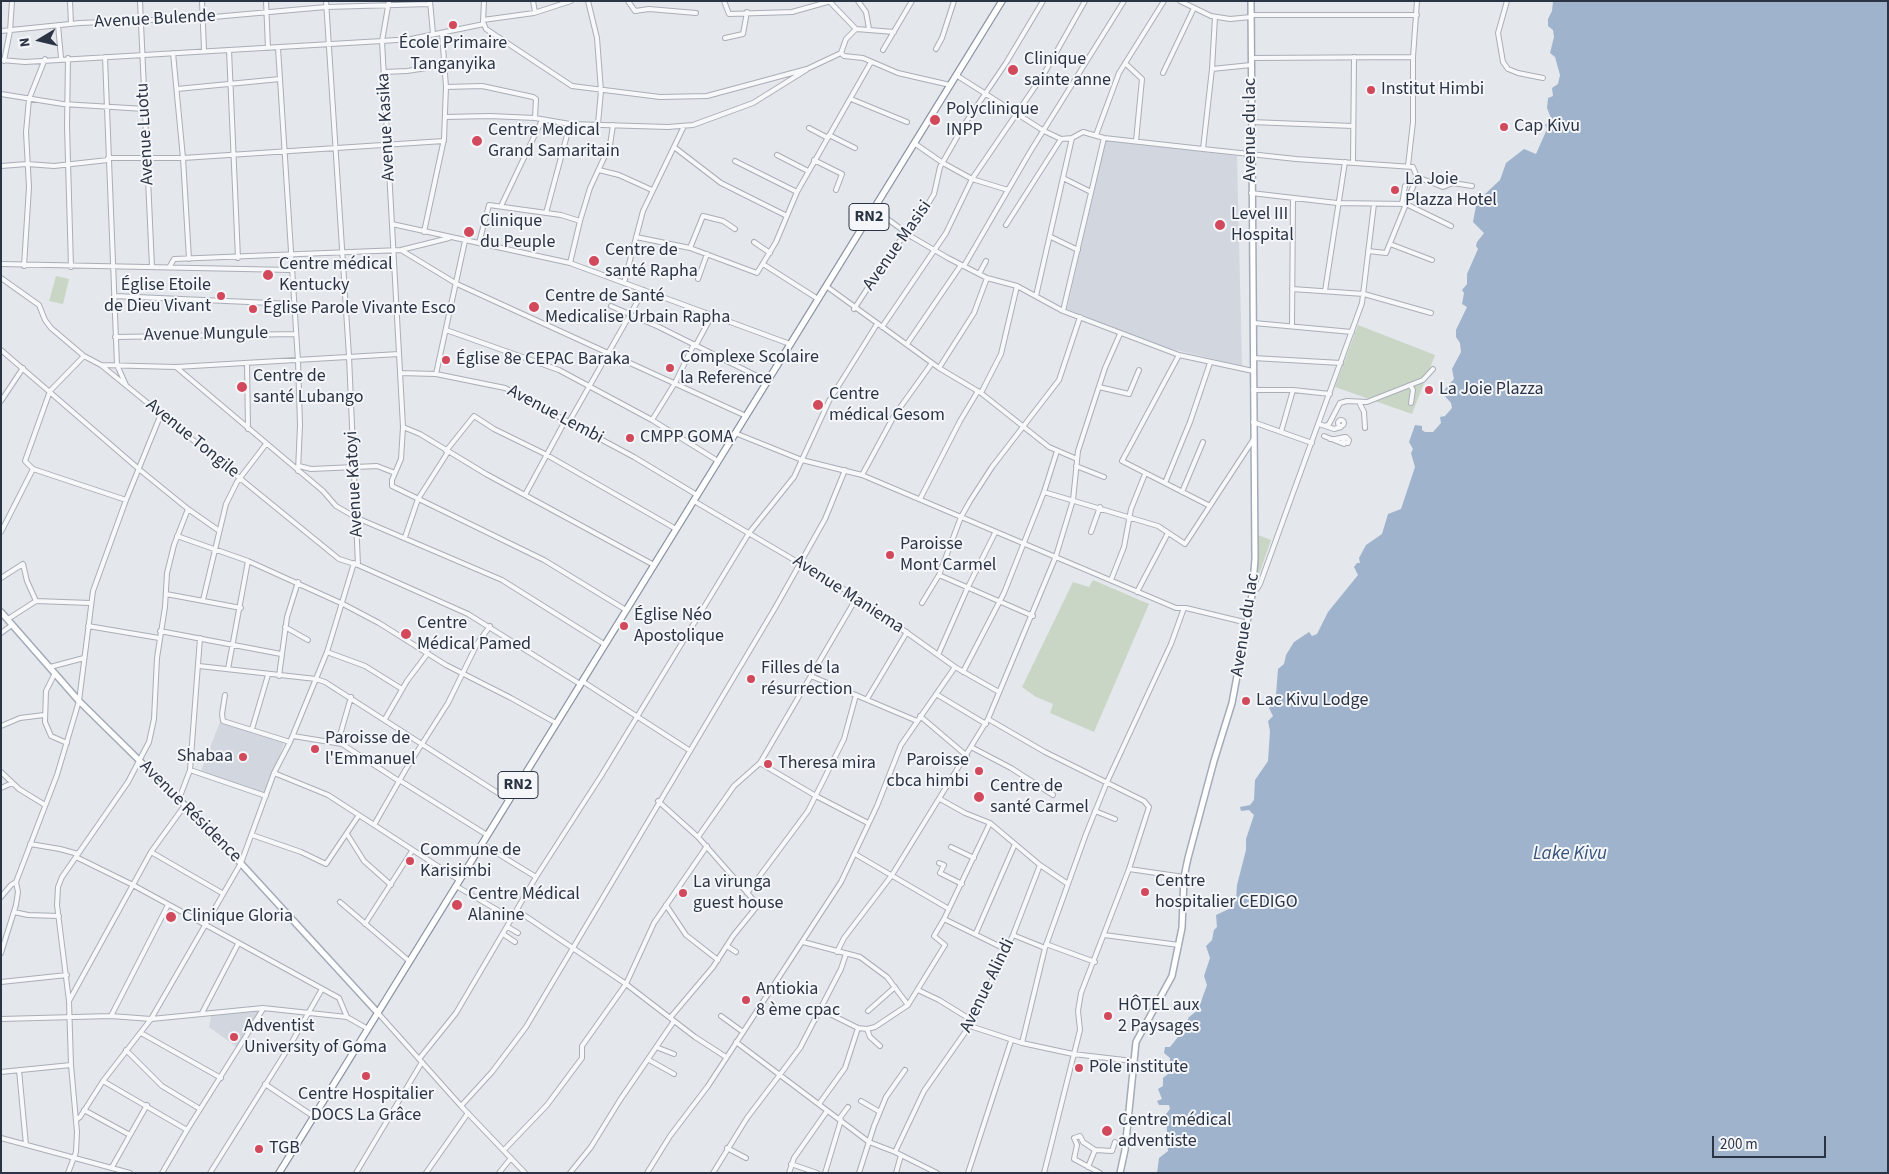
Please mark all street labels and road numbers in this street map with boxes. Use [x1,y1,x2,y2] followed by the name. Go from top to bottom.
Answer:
[94,6,216,34] street label: Avenue Bulende
[373,72,401,182] street label: Avenue Kasika
[1240,78,1262,182] street label: Avenue du lac
[133,82,159,186] street label: Avenue Luotu
[859,197,937,295] street label: Avenue Masisi
[849,203,889,230] road number: RN2
[144,323,268,347] street label: Avenue Mungule
[503,381,607,449] street label: Avenue Lembi
[141,395,243,483] street label: Avenue Tongile
[341,430,369,538] street label: Avenue Katoyi
[788,551,908,639] street label: Avenue Maniema
[1227,572,1265,678] street label: Avenue du lac
[134,756,246,868] street label: Avenue Résidence
[498,772,538,798] road number: RN2
[956,935,1020,1037] street label: Avenue Alindi

